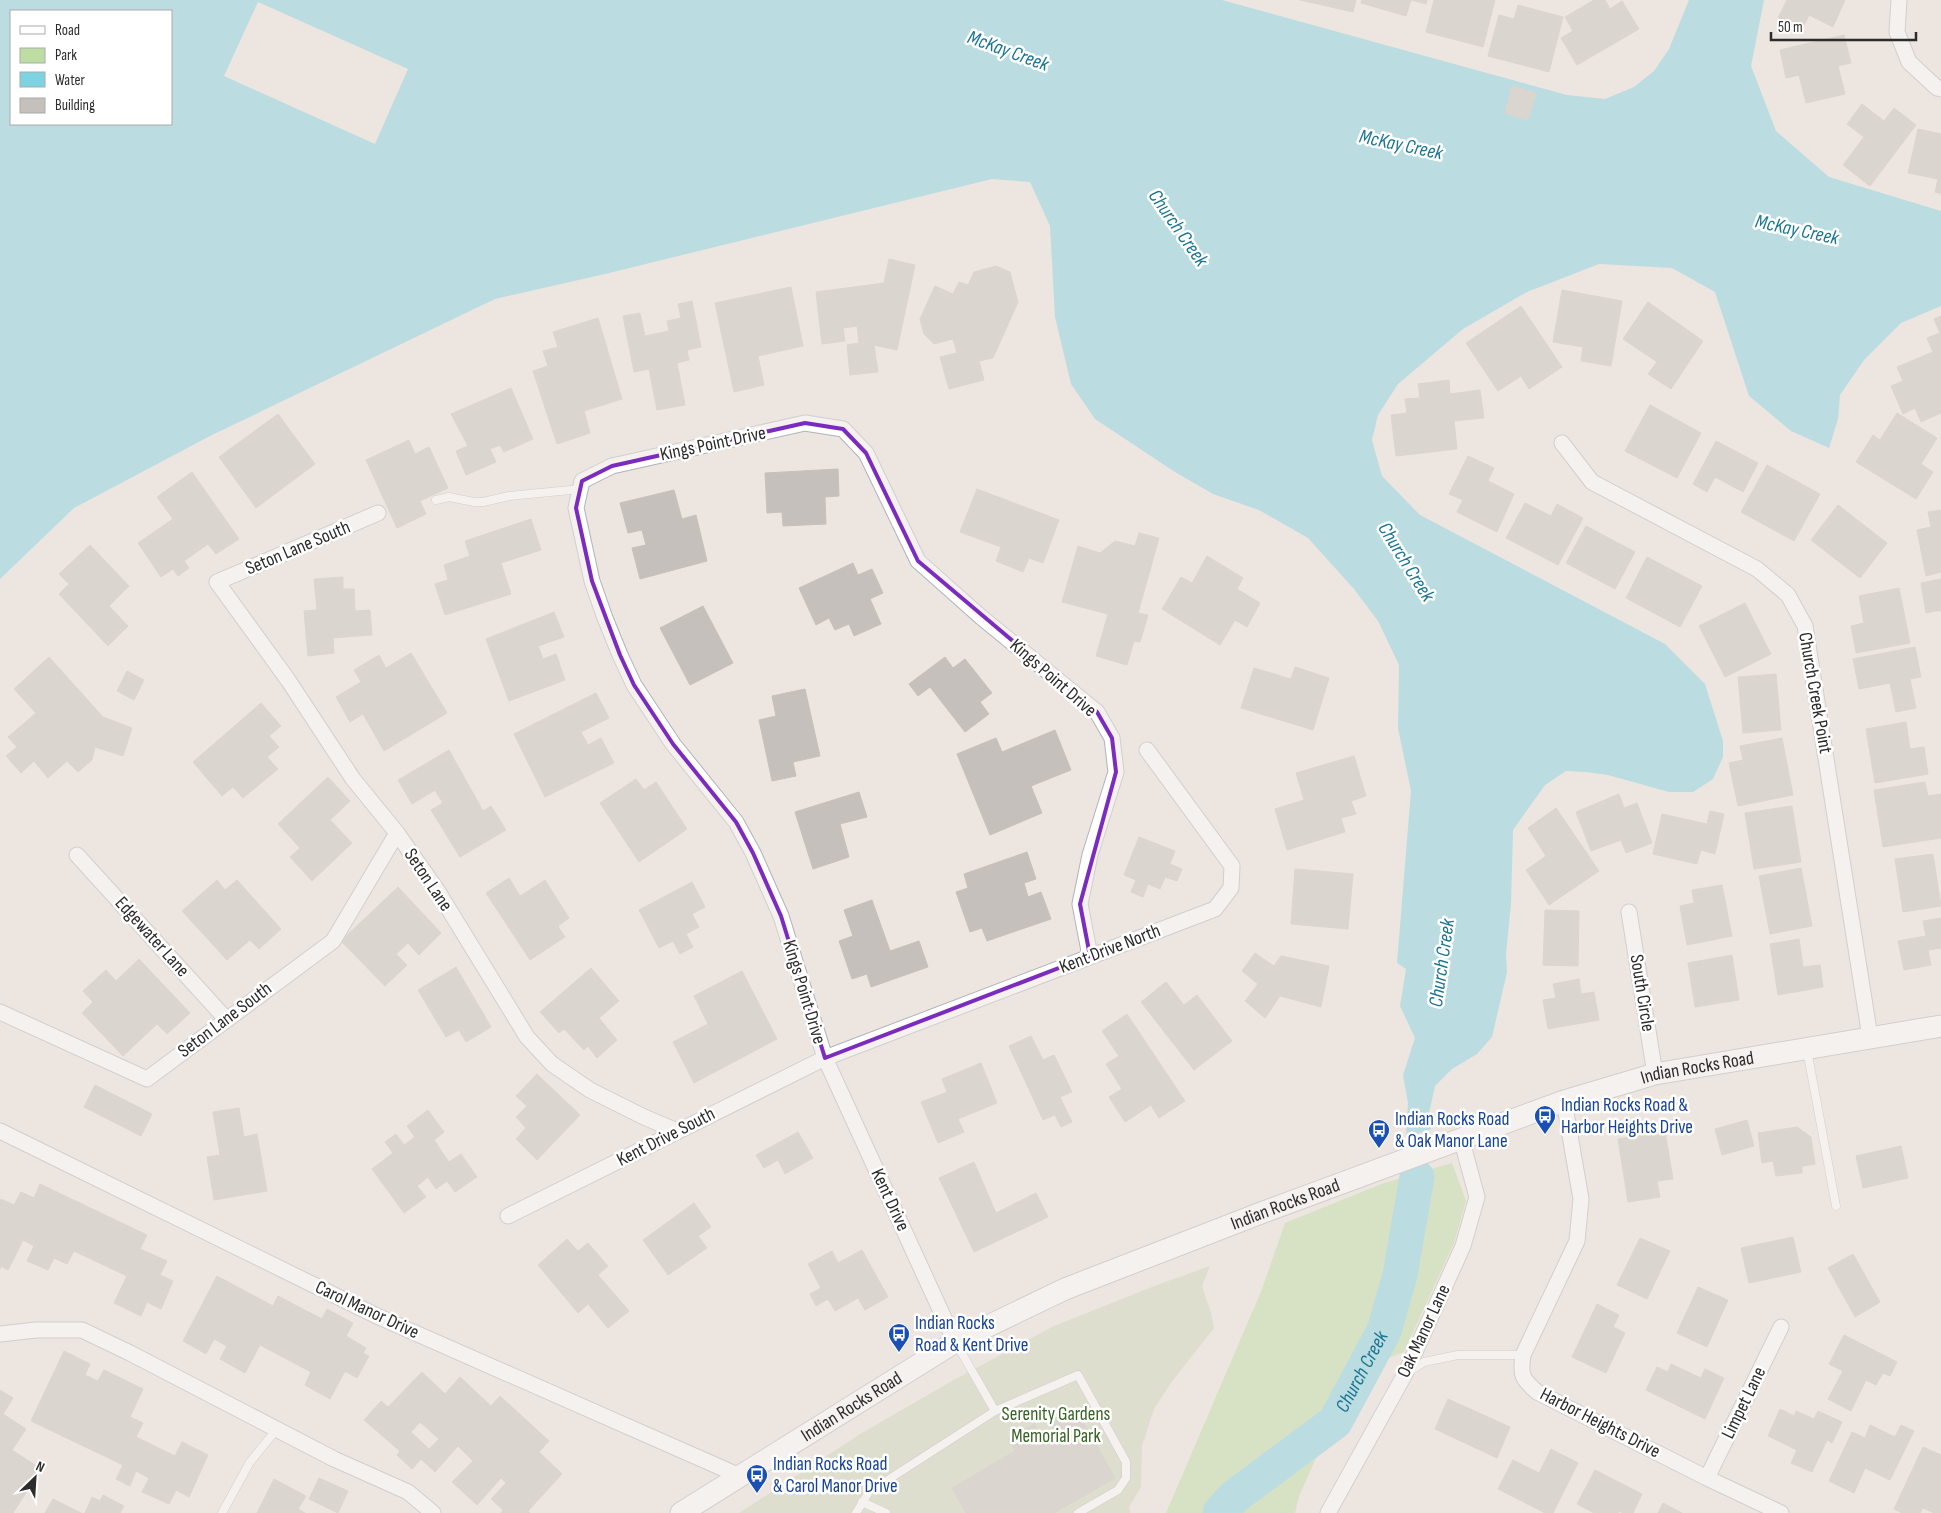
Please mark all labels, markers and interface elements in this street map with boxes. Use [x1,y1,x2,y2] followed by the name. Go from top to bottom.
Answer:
[10,10,172,125] legend
[1771,10,1916,42] scale bar
[1778,18,1803,37] text: 50 m
[55,21,80,40] text: Road
[964,25,1052,77] water label: McKay Creek
[55,46,77,65] text: Park
[55,71,86,90] text: Water
[55,96,95,115] text: Building
[1357,124,1445,166] water label: McKay Creek
[1143,185,1214,272] water label: Church Creek
[1753,209,1841,251] water label: McKay Creek
[658,422,768,466] street label: Kings Point Drive
[242,516,354,580] street label: Seton Lane South
[1372,518,1440,606] water label: Church Creek
[1793,631,1837,756] street label: Church Creek Point
[1005,634,1101,722] street label: Kings Point Drive
[399,844,457,916] street label: Seton Lane
[110,892,194,982] street label: Edgewater Lane
[1424,917,1460,1009] water label: Church Creek
[1056,919,1164,979] street label: Kent Drive North
[777,937,831,1047] street label: Kings Point Drive
[1625,953,1659,1033] street label: South Circle
[174,977,276,1063] street label: Seton Lane South
[1638,1046,1756,1089] street label: Indian Rocks Road
[1561,1094,1693,1139] place label: Indian Rocks Road & Harbor Heights Drive
[613,1102,719,1172] street label: Kent Drive South
[1533,1104,1557,1135] bus stop icon: Indian Rocks Road & Harbor Heights Drive
[1395,1108,1509,1153] place label: Indian Rocks Road & Oak Manor Lane
[1367,1118,1391,1149] bus stop icon: Indian Rocks Road & Oak Manor Lane
[866,1165,914,1235] street label: Kent Drive
[1227,1173,1343,1235] street label: Indian Rocks Road
[311,1276,423,1344] street label: Carol Manor Drive
[1392,1281,1456,1381] street label: Oak Manor Lane
[915,1312,1028,1357] place label: Indian Rocks Road & Kent Drive
[887,1322,911,1353] bus stop icon: Indian Rocks Road & Kent Drive
[1330,1327,1394,1417] water label: Church Creek
[1717,1363,1771,1443] street label: Limpet Lane
[797,1366,906,1447] street label: Indian Rocks Road
[1536,1383,1664,1463] street label: Harbor Heights Drive
[1002,1403,1111,1448] park label: Serenity Gardens Memorial Park
[10,1453,60,1503] north arrow
[773,1453,898,1498] place label: Indian Rocks Road & Carol Manor Drive
[33,1457,47,1476] text: N
[745,1463,769,1494] bus stop icon: Indian Rocks Road & Carol Manor Drive

